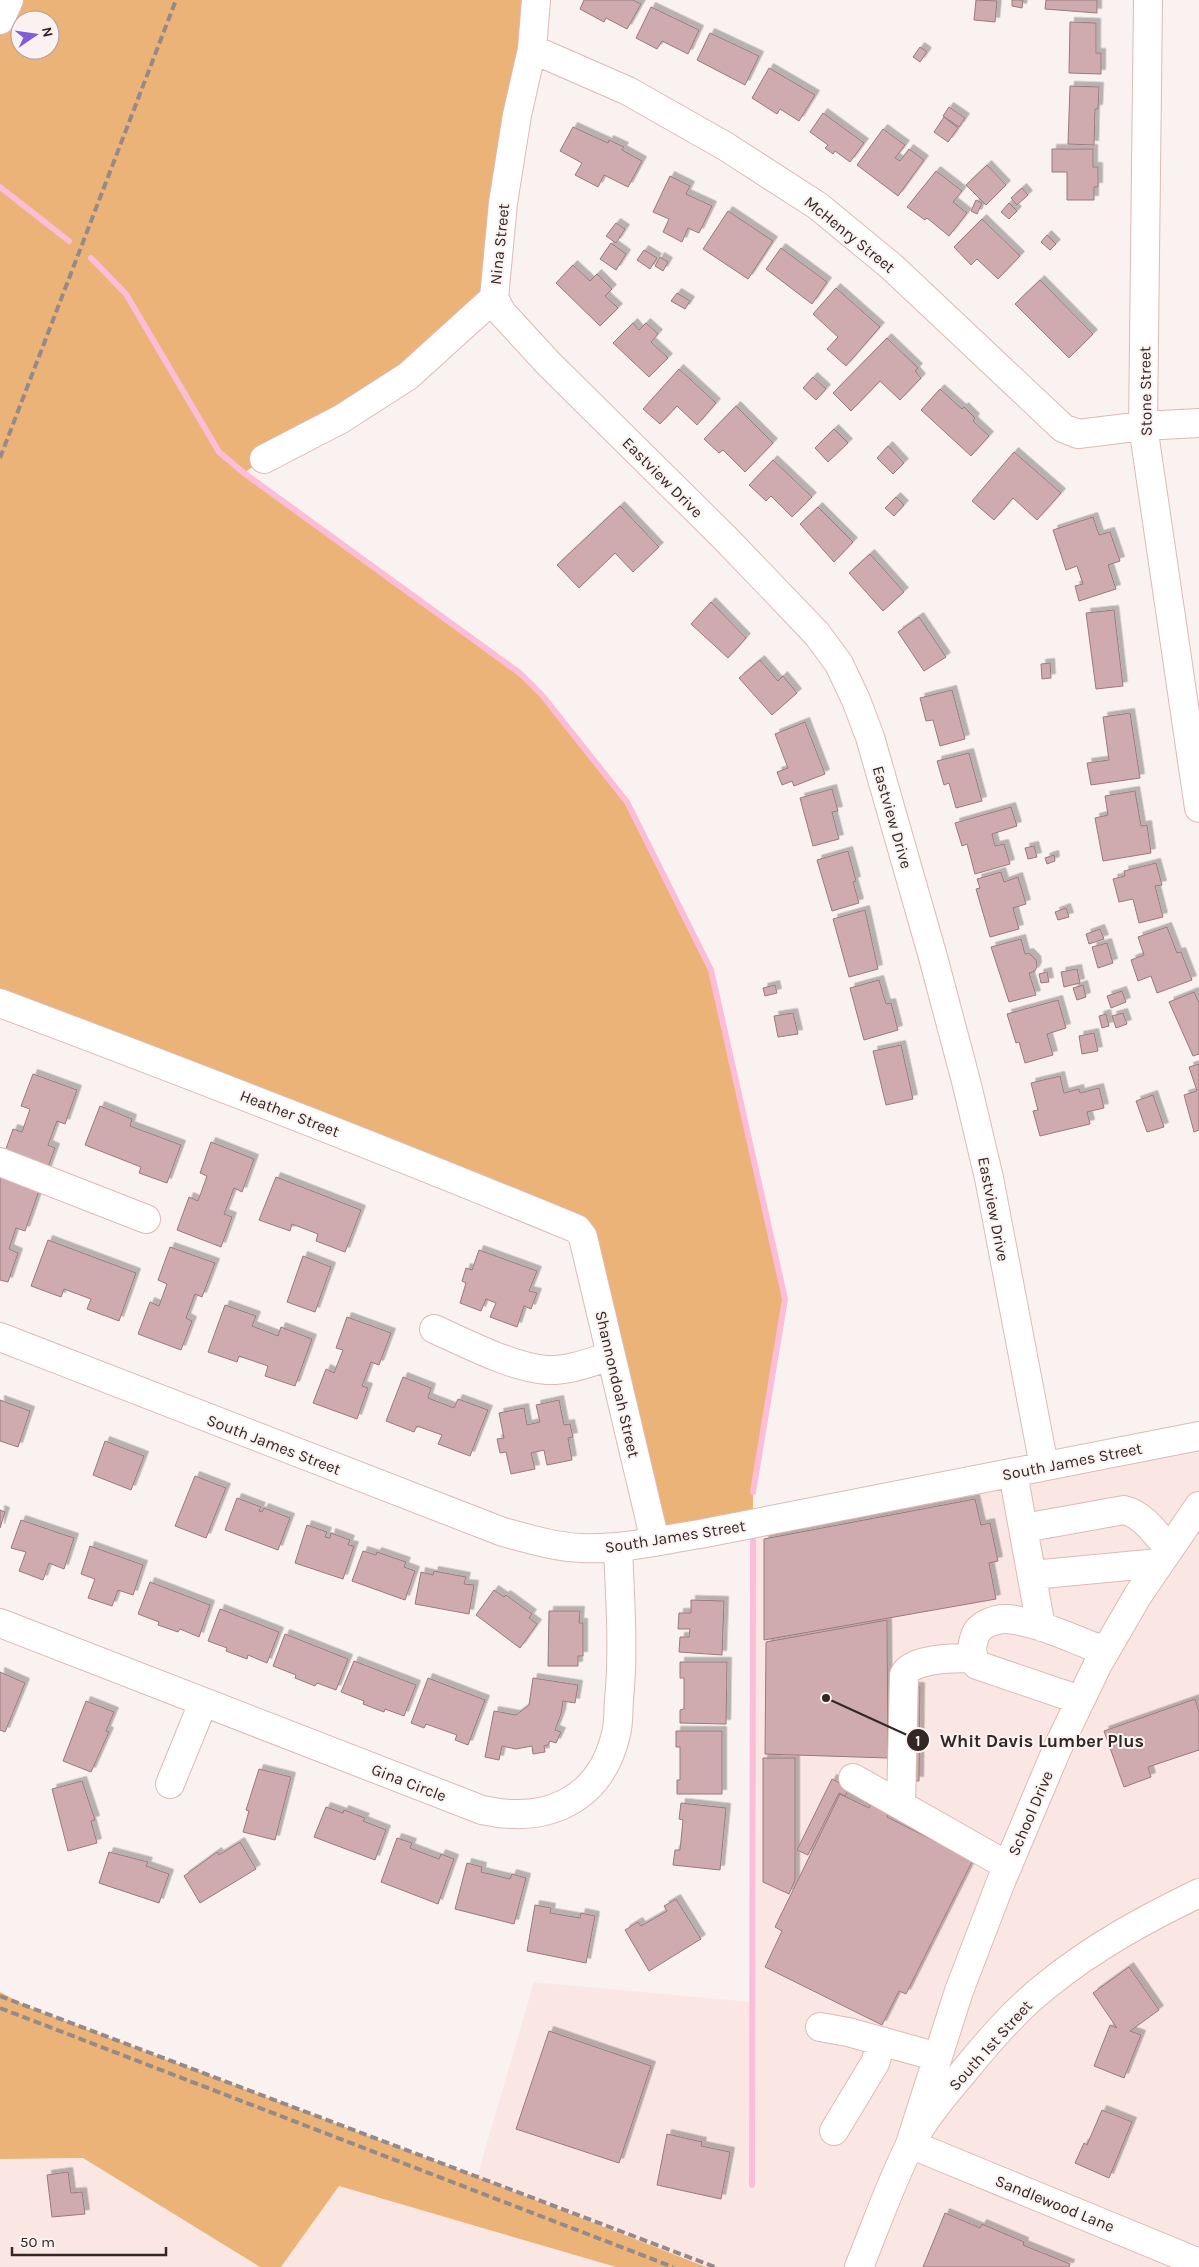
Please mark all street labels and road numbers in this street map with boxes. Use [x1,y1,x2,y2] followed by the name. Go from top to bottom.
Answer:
[800,192,899,277] street label: McHenry Street
[486,202,513,286] street label: Nina Street
[1135,346,1156,436] street label: Stone Street
[618,433,707,522] street label: Eastview Drive
[869,764,916,871] street label: Eastview Drive
[237,1086,342,1141] street label: Heather Street
[974,1155,1013,1263] street label: Eastview Drive
[591,1309,644,1459] street label: Shannondoah Street
[204,1410,344,1479] street label: South James Street
[1001,1439,1144,1484] street label: South James Street
[603,1516,747,1557] street label: South James Street
[369,1760,449,1805] street label: Gina Circle
[1004,1768,1057,1859] street label: School Drive
[945,1996,1036,2094] street label: South 1st Street
[992,2171,1117,2236] street label: Sandlewood Lane

